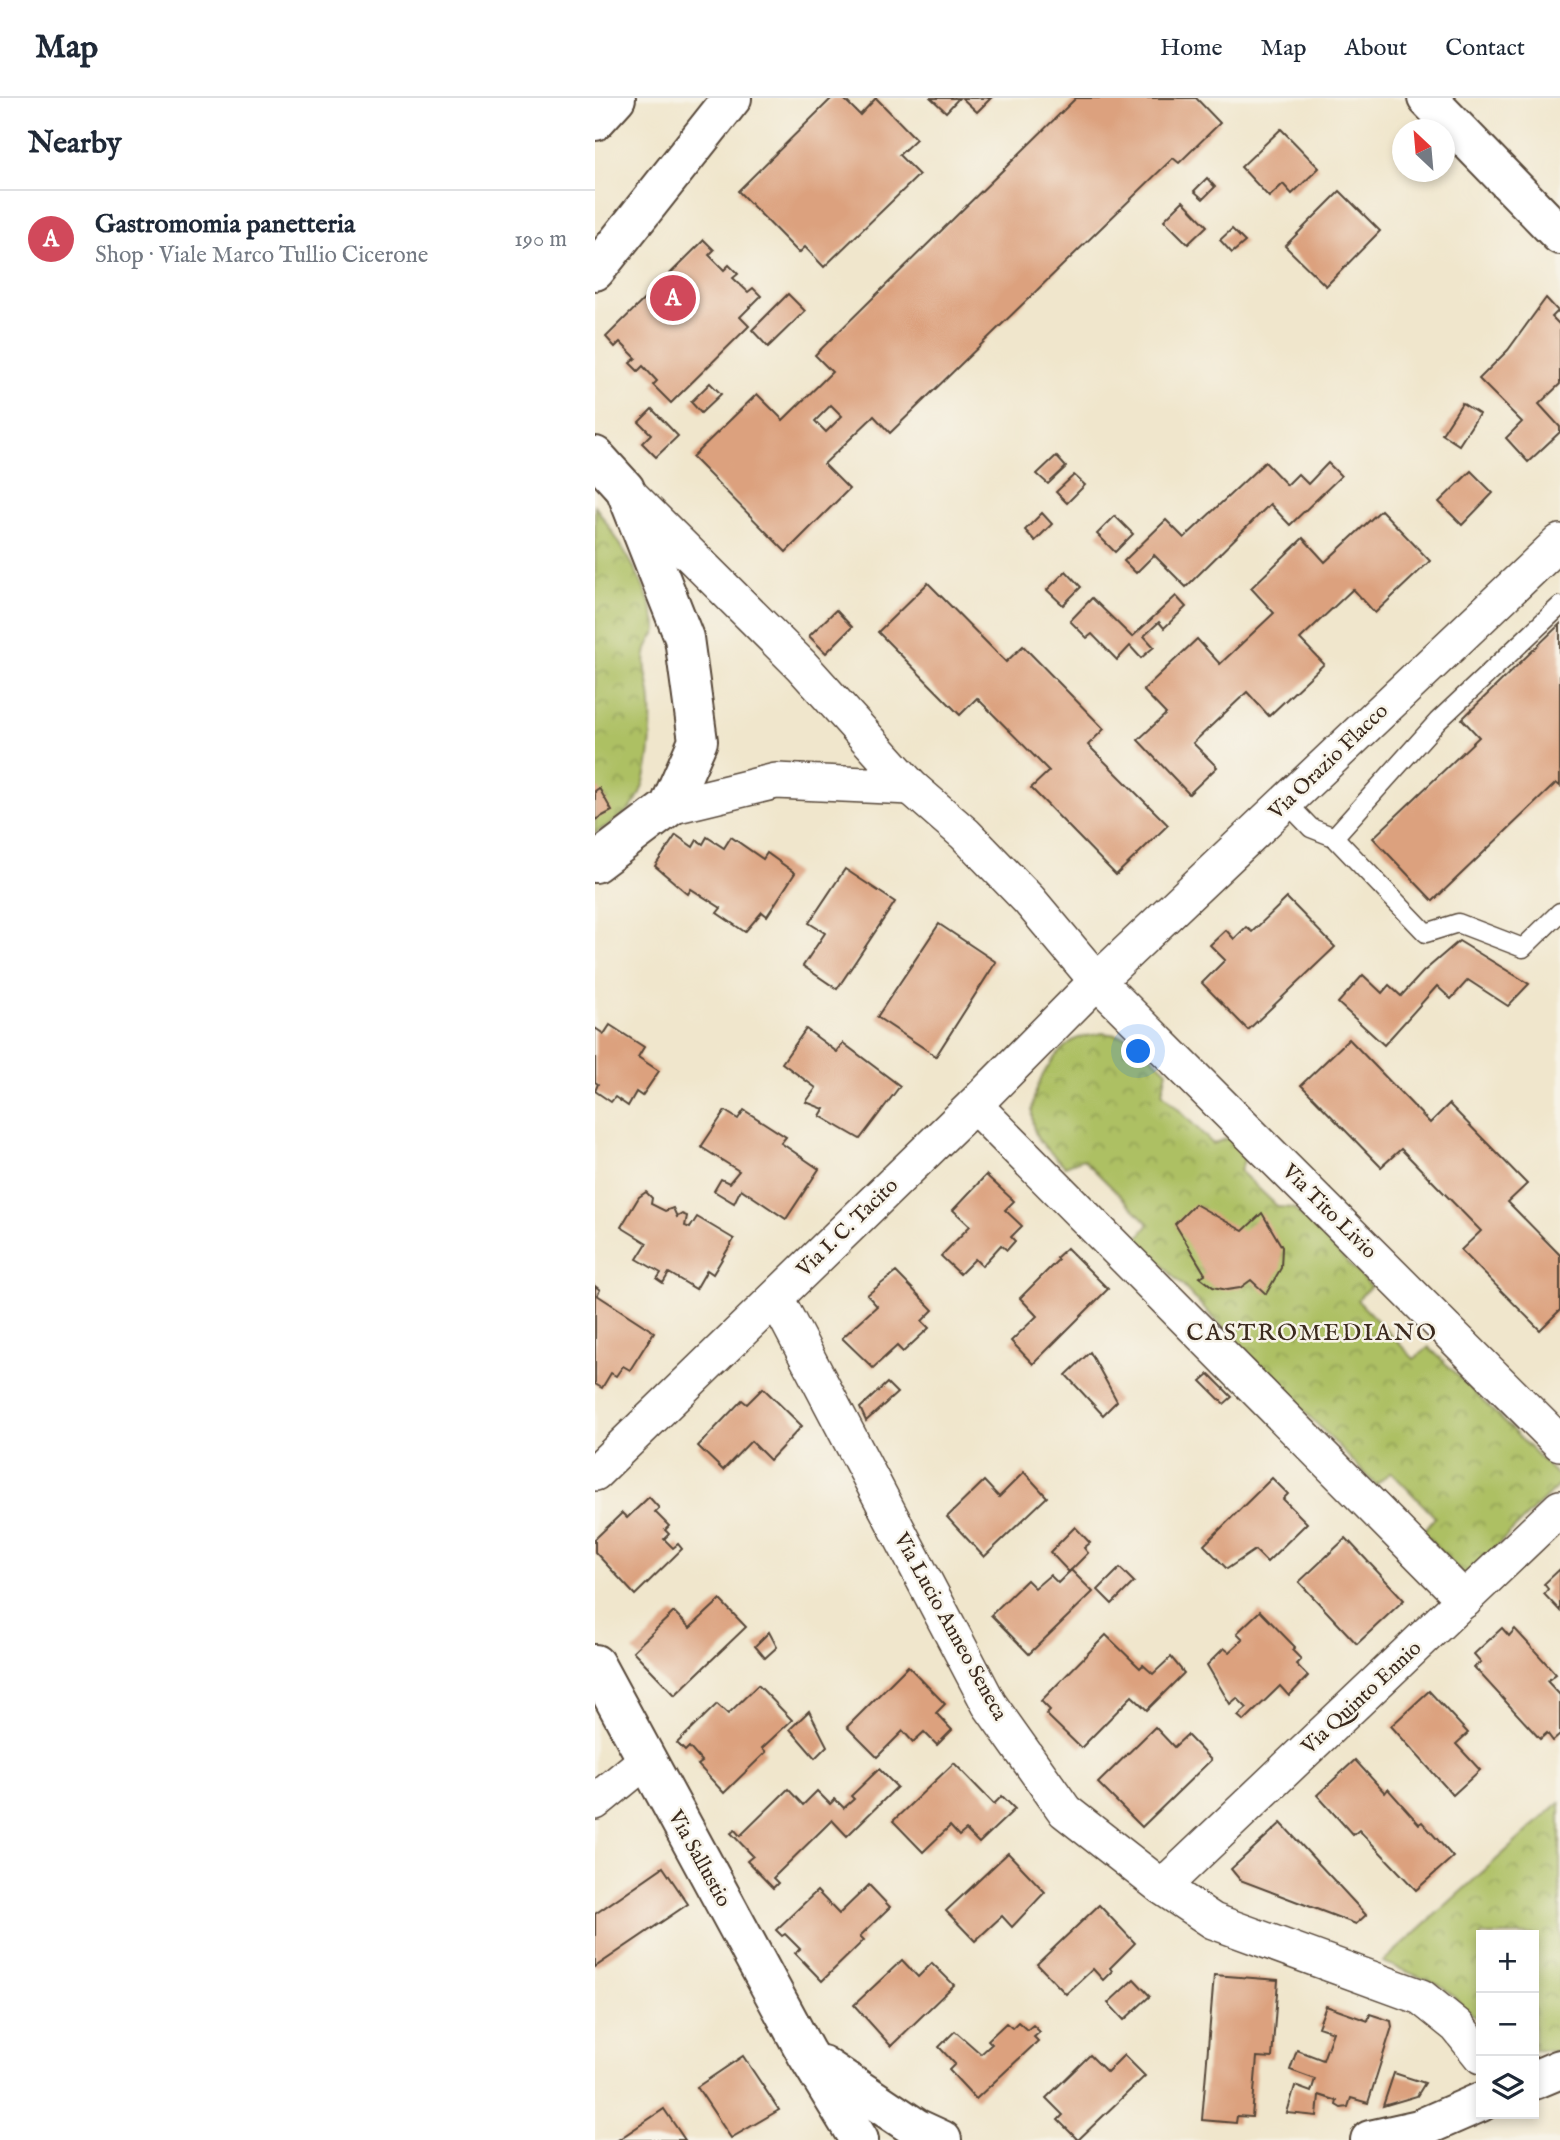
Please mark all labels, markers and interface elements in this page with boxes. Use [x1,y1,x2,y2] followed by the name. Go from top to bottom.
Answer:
[35,27,98,69] text: Map
[1160,33,1223,64] text: Home
[1261,33,1307,64] text: Map
[1345,33,1407,64] text: About
[1445,33,1525,64] text: Contact
[1392,119,1455,182] north arrow
[28,125,121,163] text: Nearby
[95,208,355,241] text: Gastromomia panetteria
[43,225,59,254] text: A
[514,225,567,254] text: 190 m
[95,241,428,270] text: Shop · Viale Marco Tullio Cicerone
[650,272,696,324] pin: A
[1263,698,1394,827] street label: Via Orazio Flacco
[1121,1034,1155,1068] your location
[1275,1158,1382,1265] street label: Via Tito Livio
[791,1173,904,1284] street label: Via I. C. Tacito
[1186,1318,1438,1349] district label: CASTROMEDIANO
[887,1527,1013,1726] street label: Via Lucio Anneo Seneca
[1296,1635,1428,1761] street label: Via Quinto Ennio
[661,1805,737,1912] street label: Via Sallustio
[1476,1930,1539,2119] map controls
[1476,1930,1539,1993] button: +
[1476,1993,1539,2056] button: −
[1476,2056,1539,2119] button: layers

